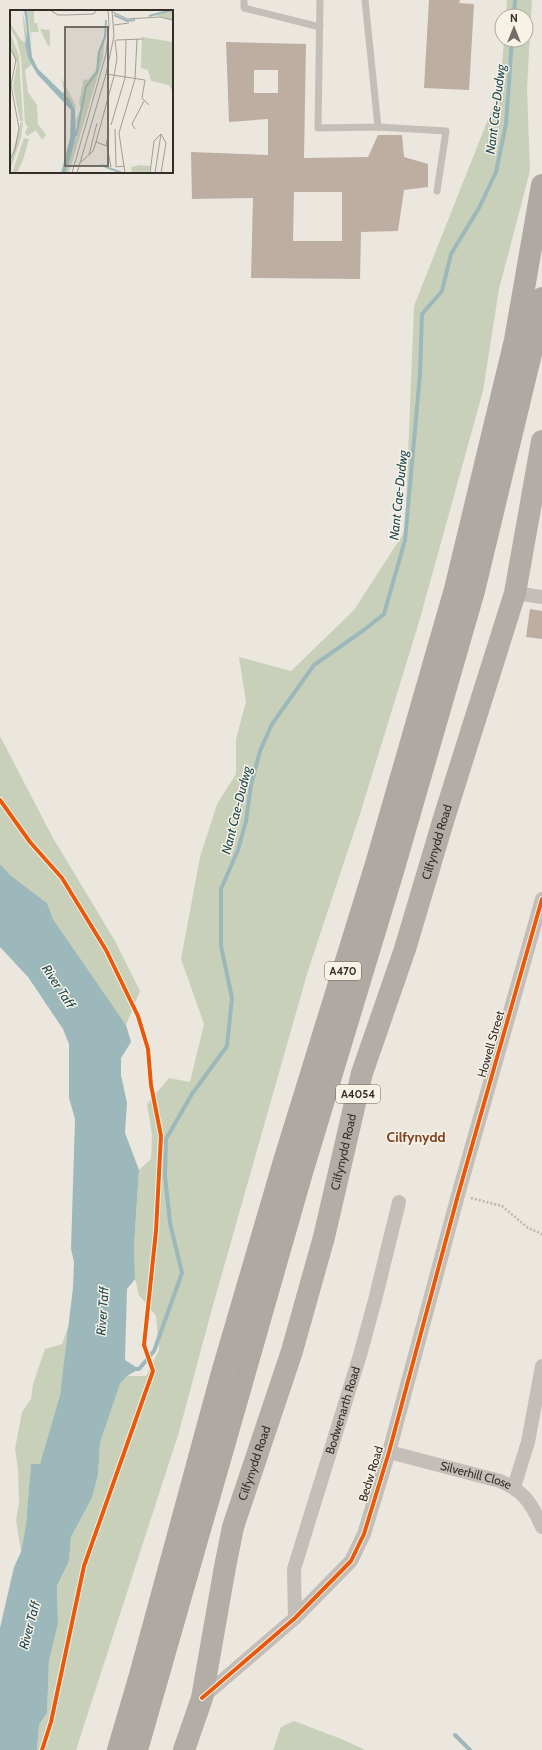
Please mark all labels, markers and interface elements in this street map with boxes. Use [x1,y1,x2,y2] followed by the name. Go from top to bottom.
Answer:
[494,8,534,48] north arrow
[10,10,173,173] inset map
[510,11,518,25] text: N
[482,62,509,155] water label: Nant Cae-Dudwg
[385,448,411,541] water label: Nant Cae-Dudwg
[217,763,255,856] water label: Nant Cae-Dudwg
[418,802,455,881] street label: Cilfynydd Road
[39,961,80,1012] water label: River Taff
[325,962,361,980] road number: A470
[474,1009,507,1079] street label: Howell Street
[336,1085,380,1103] road number: A4054
[327,1112,359,1192] street label: Cilfynydd Road
[387,1128,445,1146] district label: Cilfynydd
[92,1285,112,1336] water label: River Taff
[322,1365,363,1456] street label: Bodwenarth Road
[234,1424,273,1502] street label: Cilfynydd Road
[355,1444,386,1503] street label: Bedw Road
[439,1458,515,1492] street label: Silverhill Close
[15,1598,43,1651] water label: River Taff

